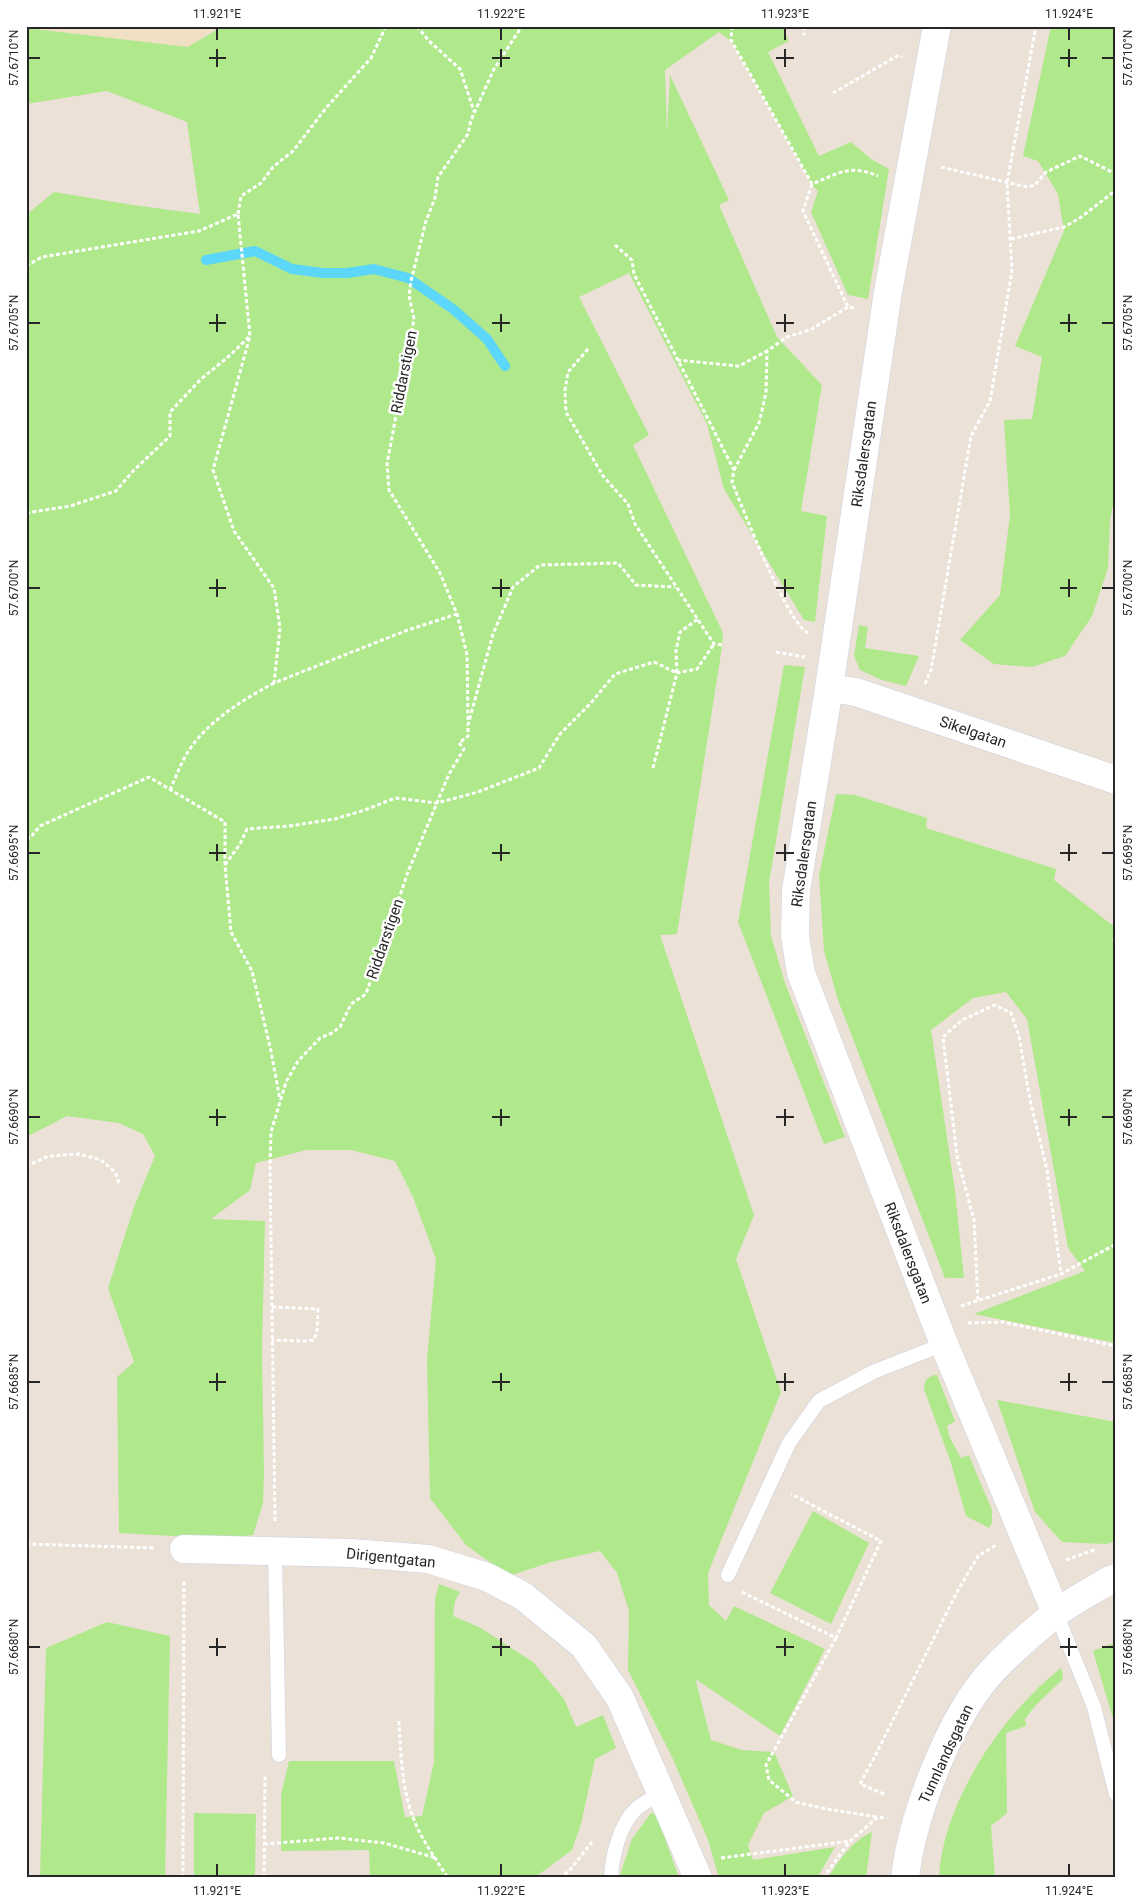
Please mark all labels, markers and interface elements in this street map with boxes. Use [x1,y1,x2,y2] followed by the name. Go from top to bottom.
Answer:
[193,7,241,21] text: 11.921°E
[477,7,525,21] text: 11.922°E
[761,7,809,21] text: 11.923°E
[1045,7,1093,21] text: 11.924°E
[7,30,21,86] text: 57.6710°N
[1121,30,1135,86] text: 57.6710°N
[7,295,21,351] text: 57.6705°N
[1121,295,1135,351] text: 57.6705°N
[387,329,421,415] street label: Riddarstigen
[848,400,880,508] street label: Riksdalersgatan
[7,560,21,616] text: 57.6700°N
[1121,560,1135,616] text: 57.6700°N
[937,712,1009,752] street label: Sikelgatan
[788,800,820,908] street label: Riksdalersgatan
[7,825,21,881] text: 57.6695°N
[1121,825,1135,881] text: 57.6695°N
[363,896,407,982] street label: Riddarstigen
[7,1089,21,1145] text: 57.6690°N
[1121,1089,1135,1145] text: 57.6690°N
[880,1200,936,1306] street label: Riksdalersgatan
[7,1354,21,1410] text: 57.6685°N
[1121,1354,1135,1410] text: 57.6685°N
[345,1544,437,1572] street label: Dirigentgatan
[7,1619,21,1675] text: 57.6680°N
[1121,1619,1135,1675] text: 57.6680°N
[915,1702,977,1806] street label: Tunnlandsgatan
[193,1884,241,1898] text: 11.921°E
[477,1884,525,1898] text: 11.922°E
[761,1884,809,1898] text: 11.923°E
[1045,1884,1093,1898] text: 11.924°E

